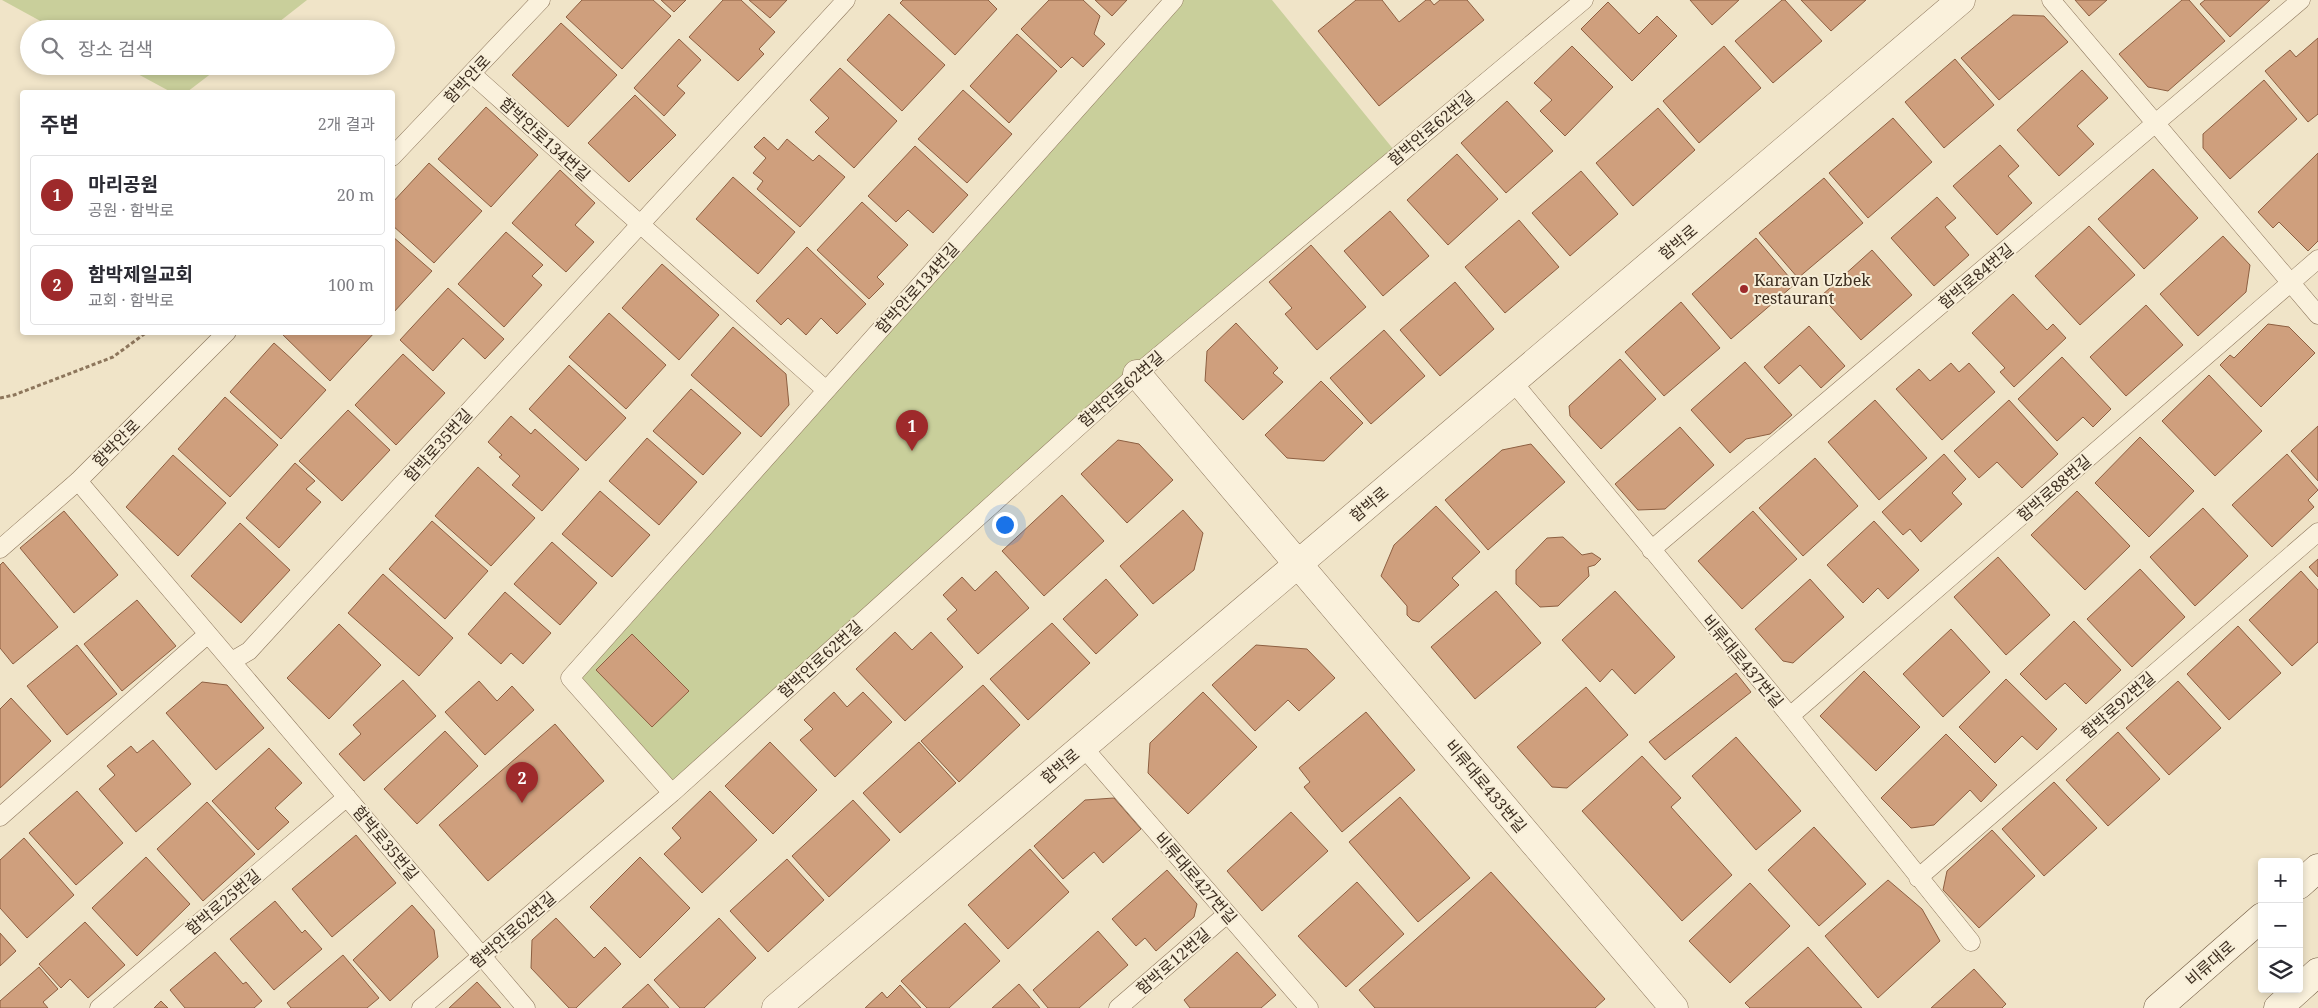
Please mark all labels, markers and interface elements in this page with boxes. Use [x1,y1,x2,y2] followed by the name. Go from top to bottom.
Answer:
[20,20,395,75] search box
[38,34,66,62] icon: search
[78,36,153,62] text: 장소 검색
[439,50,495,108] street label: 함박안로
[1383,85,1479,171] street label: 함박안로62번길
[495,92,595,186] street label: 함박안로134번길
[40,110,79,138] text: 주변
[318,113,375,135] text: 2개 결과
[88,171,158,197] text: 마리공원
[52,184,62,206] text: 1
[337,184,374,206] text: 20 m
[88,199,174,221] text: 공원 · 함박로
[1654,219,1702,265] street label: 함박로
[870,238,964,338] street label: 함박안로134번길
[1934,238,2018,314] street label: 함박로84번길
[88,261,193,287] text: 함박제일교회
[1754,269,1871,309] place label: Karavan Uzbek restaurant
[52,274,62,296] text: 2
[328,274,374,296] text: 100 m
[1738,283,1750,295] marker: Karavan Uzbek restaurant
[88,289,174,311] text: 교회 · 함박로
[1074,346,1168,432] street label: 함박안로62번길
[399,404,477,486] street label: 함박로35번길
[896,410,928,451] pin: 1
[87,414,145,472] street label: 함박안로
[2012,450,2096,526] street label: 함박로88번길
[1345,481,1393,527] street label: 함박로
[992,512,1018,538] your location
[1698,610,1788,712] street label: 비류대로437번길
[773,615,867,703] street label: 함박안로62번길
[2076,667,2160,743] street label: 함박로92번길
[1441,735,1531,837] street label: 비류대로433번길
[1036,743,1084,789] street label: 함박로
[506,762,538,803] pin: 2
[348,801,424,885] street label: 함박로35번길
[1150,827,1242,929] street label: 비류대로427번길
[2258,858,2303,993] map controls
[2258,858,2303,903] button: +
[181,864,265,940] street label: 함박로25번길
[466,887,560,973] street label: 함박안로62번길
[2258,903,2303,948] button: −
[1131,923,1215,999] street label: 함박로12번길
[2181,935,2240,991] street label: 비류대로
[2258,948,2303,993] button: layers

